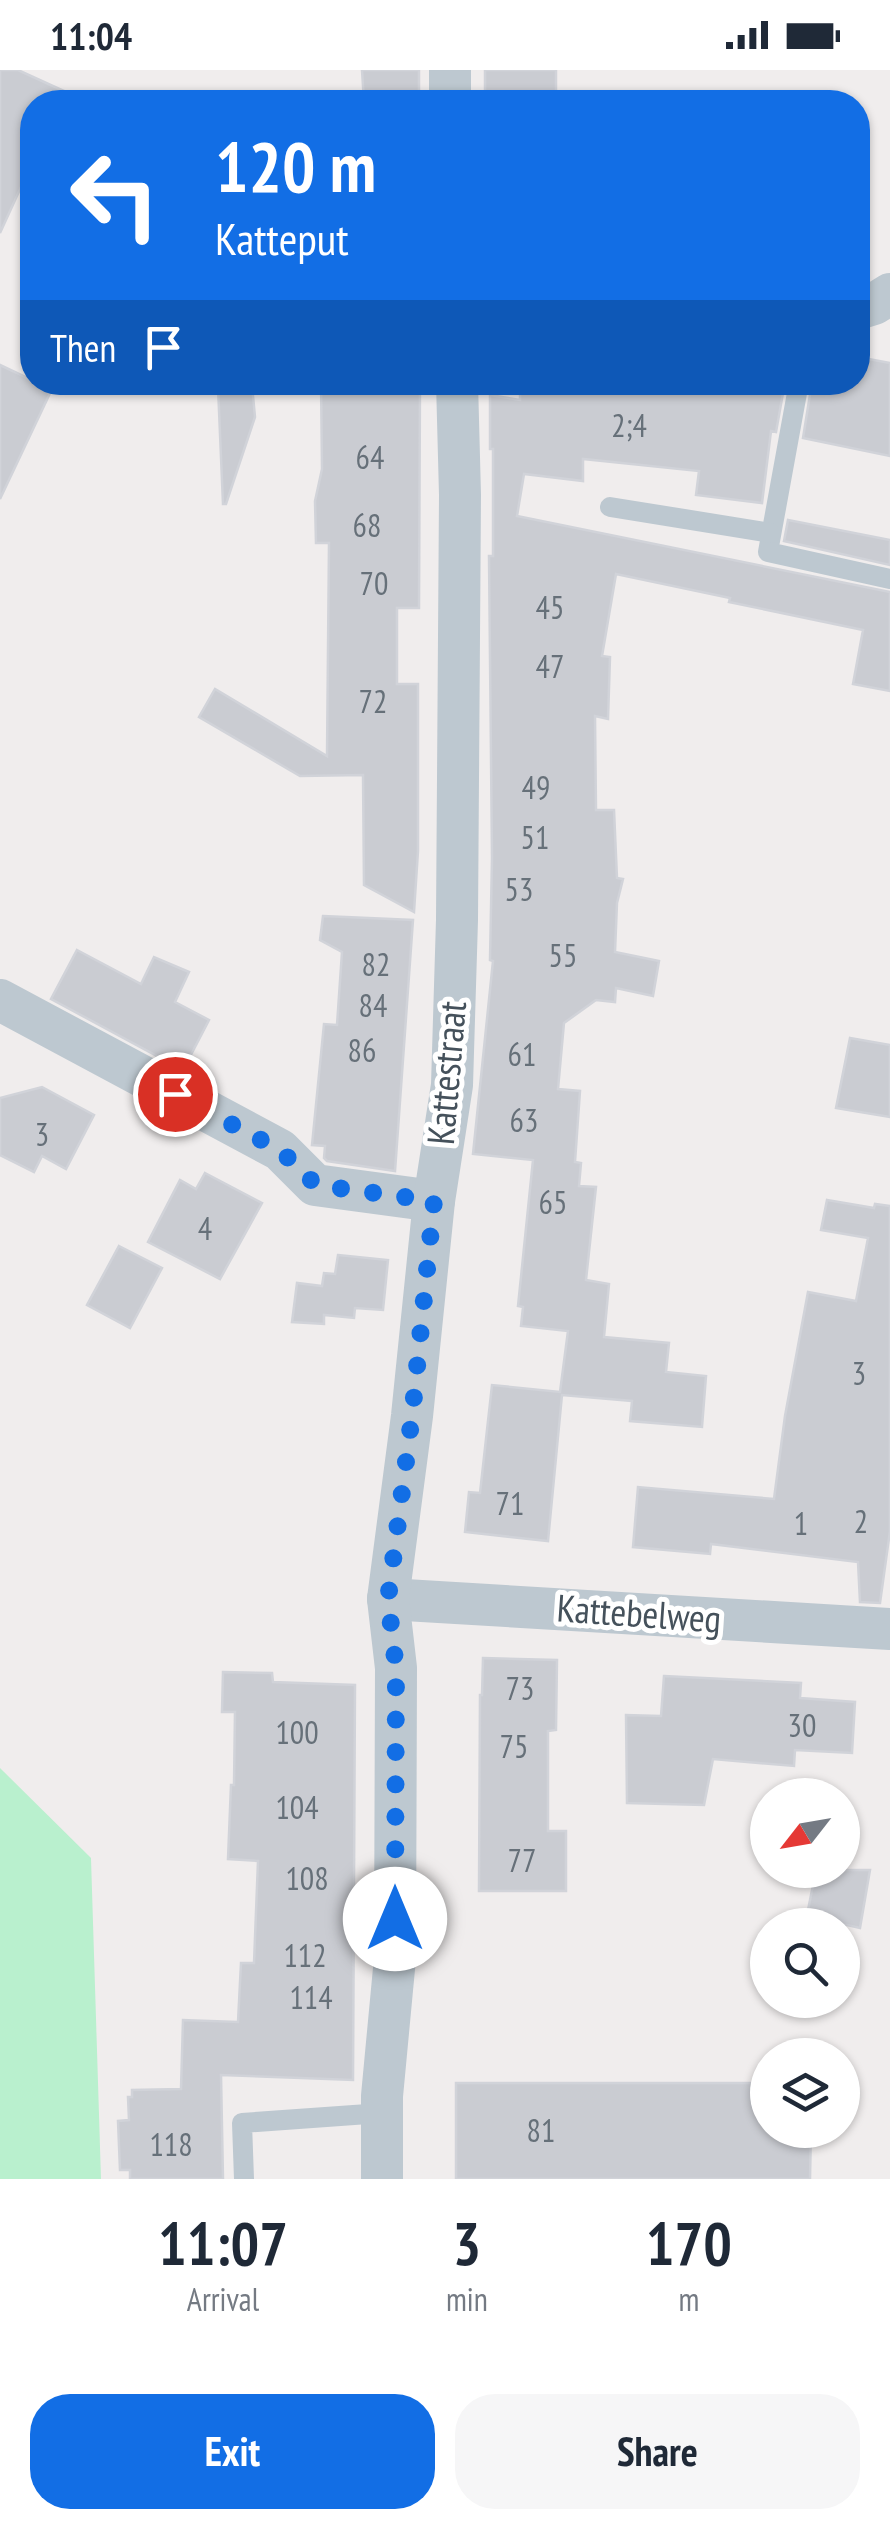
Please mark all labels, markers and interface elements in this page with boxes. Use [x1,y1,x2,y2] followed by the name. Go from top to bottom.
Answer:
[50,11,132,60] text: 11:04
[215,121,376,211] text: 120 m
[50,130,180,260] icon: left
[215,209,349,267] text: Katteput
[136,320,191,375] icon: arrive
[50,323,116,372] text: Then
[611,404,647,446] house number: 2;4
[356,436,384,478] house number: 64
[353,504,381,546] house number: 68
[360,562,388,604] house number: 70
[536,586,564,628] house number: 45
[536,645,564,687] house number: 47
[359,680,387,722] house number: 72
[522,766,550,808] house number: 49
[521,816,549,858] house number: 51
[505,868,533,910] house number: 53
[549,934,577,976] house number: 55
[362,943,390,985] house number: 82
[359,984,387,1026] house number: 84
[415,998,476,1147] street label: Kattestraat
[348,1029,376,1071] house number: 86
[508,1033,536,1075] house number: 61
[133,1052,218,1137] pin
[148,1067,203,1122] icon: arrive
[510,1099,538,1141] house number: 63
[35,1113,49,1155] house number: 3
[539,1181,567,1223] house number: 65
[198,1207,212,1249] house number: 4
[852,1352,866,1394] house number: 3
[496,1482,524,1524] house number: 71
[854,1500,868,1542] house number: 2
[794,1502,808,1544] house number: 1
[555,1582,723,1643] street label: Kattebelweg
[506,1667,534,1709] house number: 73
[788,1704,816,1746] house number: 30
[275,1711,319,1753] house number: 100
[500,1725,528,1767] house number: 75
[750,1778,860,1888] north arrow
[750,1778,860,2148] map controls
[275,1786,319,1828] house number: 104
[508,1839,536,1881] house number: 77
[285,1857,329,1899] house number: 108
[343,1867,447,1971] position arrow
[750,1908,860,2018] button: search
[283,1934,327,1976] house number: 112
[289,1976,333,2018] house number: 114
[750,2038,860,2148] button: layers
[527,2109,555,2151] house number: 81
[149,2123,193,2165] house number: 118
[158,2204,288,2282] text: 11:07
[453,2204,481,2282] text: 3
[646,2204,732,2282] text: 170
[187,2278,259,2320] text: Arrival
[446,2278,488,2320] text: min
[678,2278,699,2320] text: m
[30,2394,435,2509] button: Exit
[455,2394,860,2509] button: Share

